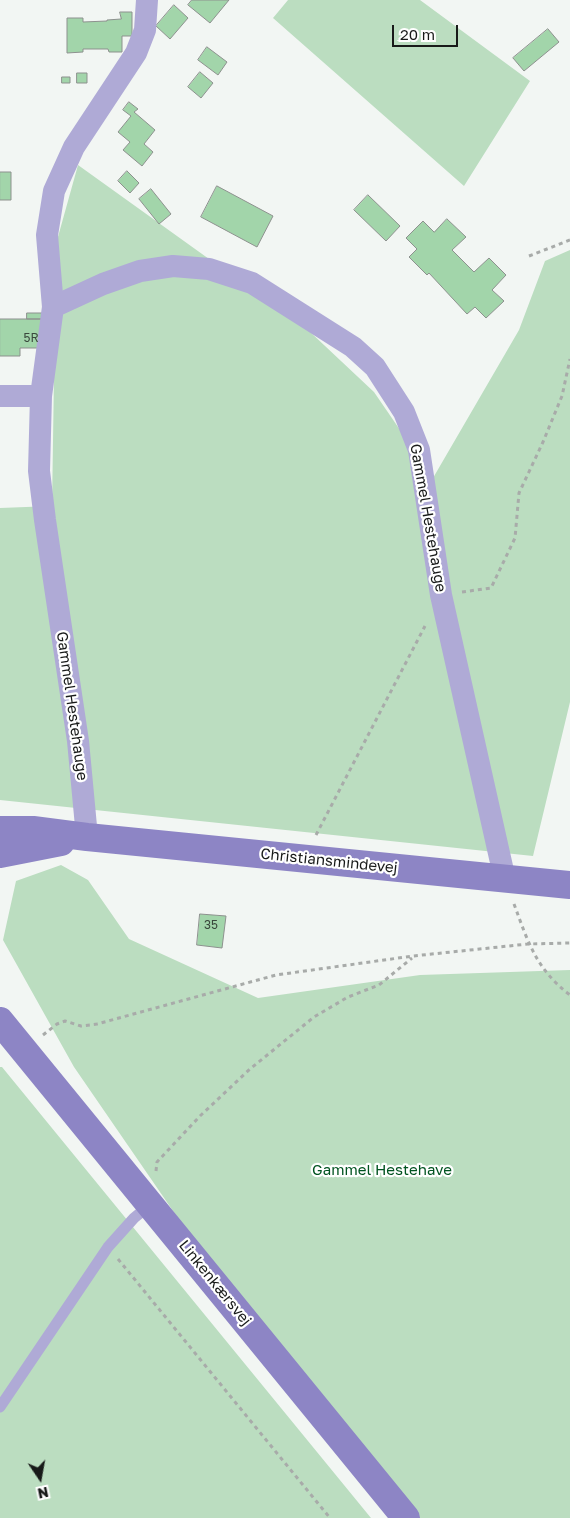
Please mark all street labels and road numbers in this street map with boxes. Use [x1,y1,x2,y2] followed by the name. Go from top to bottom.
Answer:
[406,442,450,594] street label: Gammel Hestehauge
[53,630,91,782] street label: Gammel Hestehauge
[259,845,399,877] street label: Christiansmindevej
[175,1237,255,1329] street label: Linkenkærsvej

